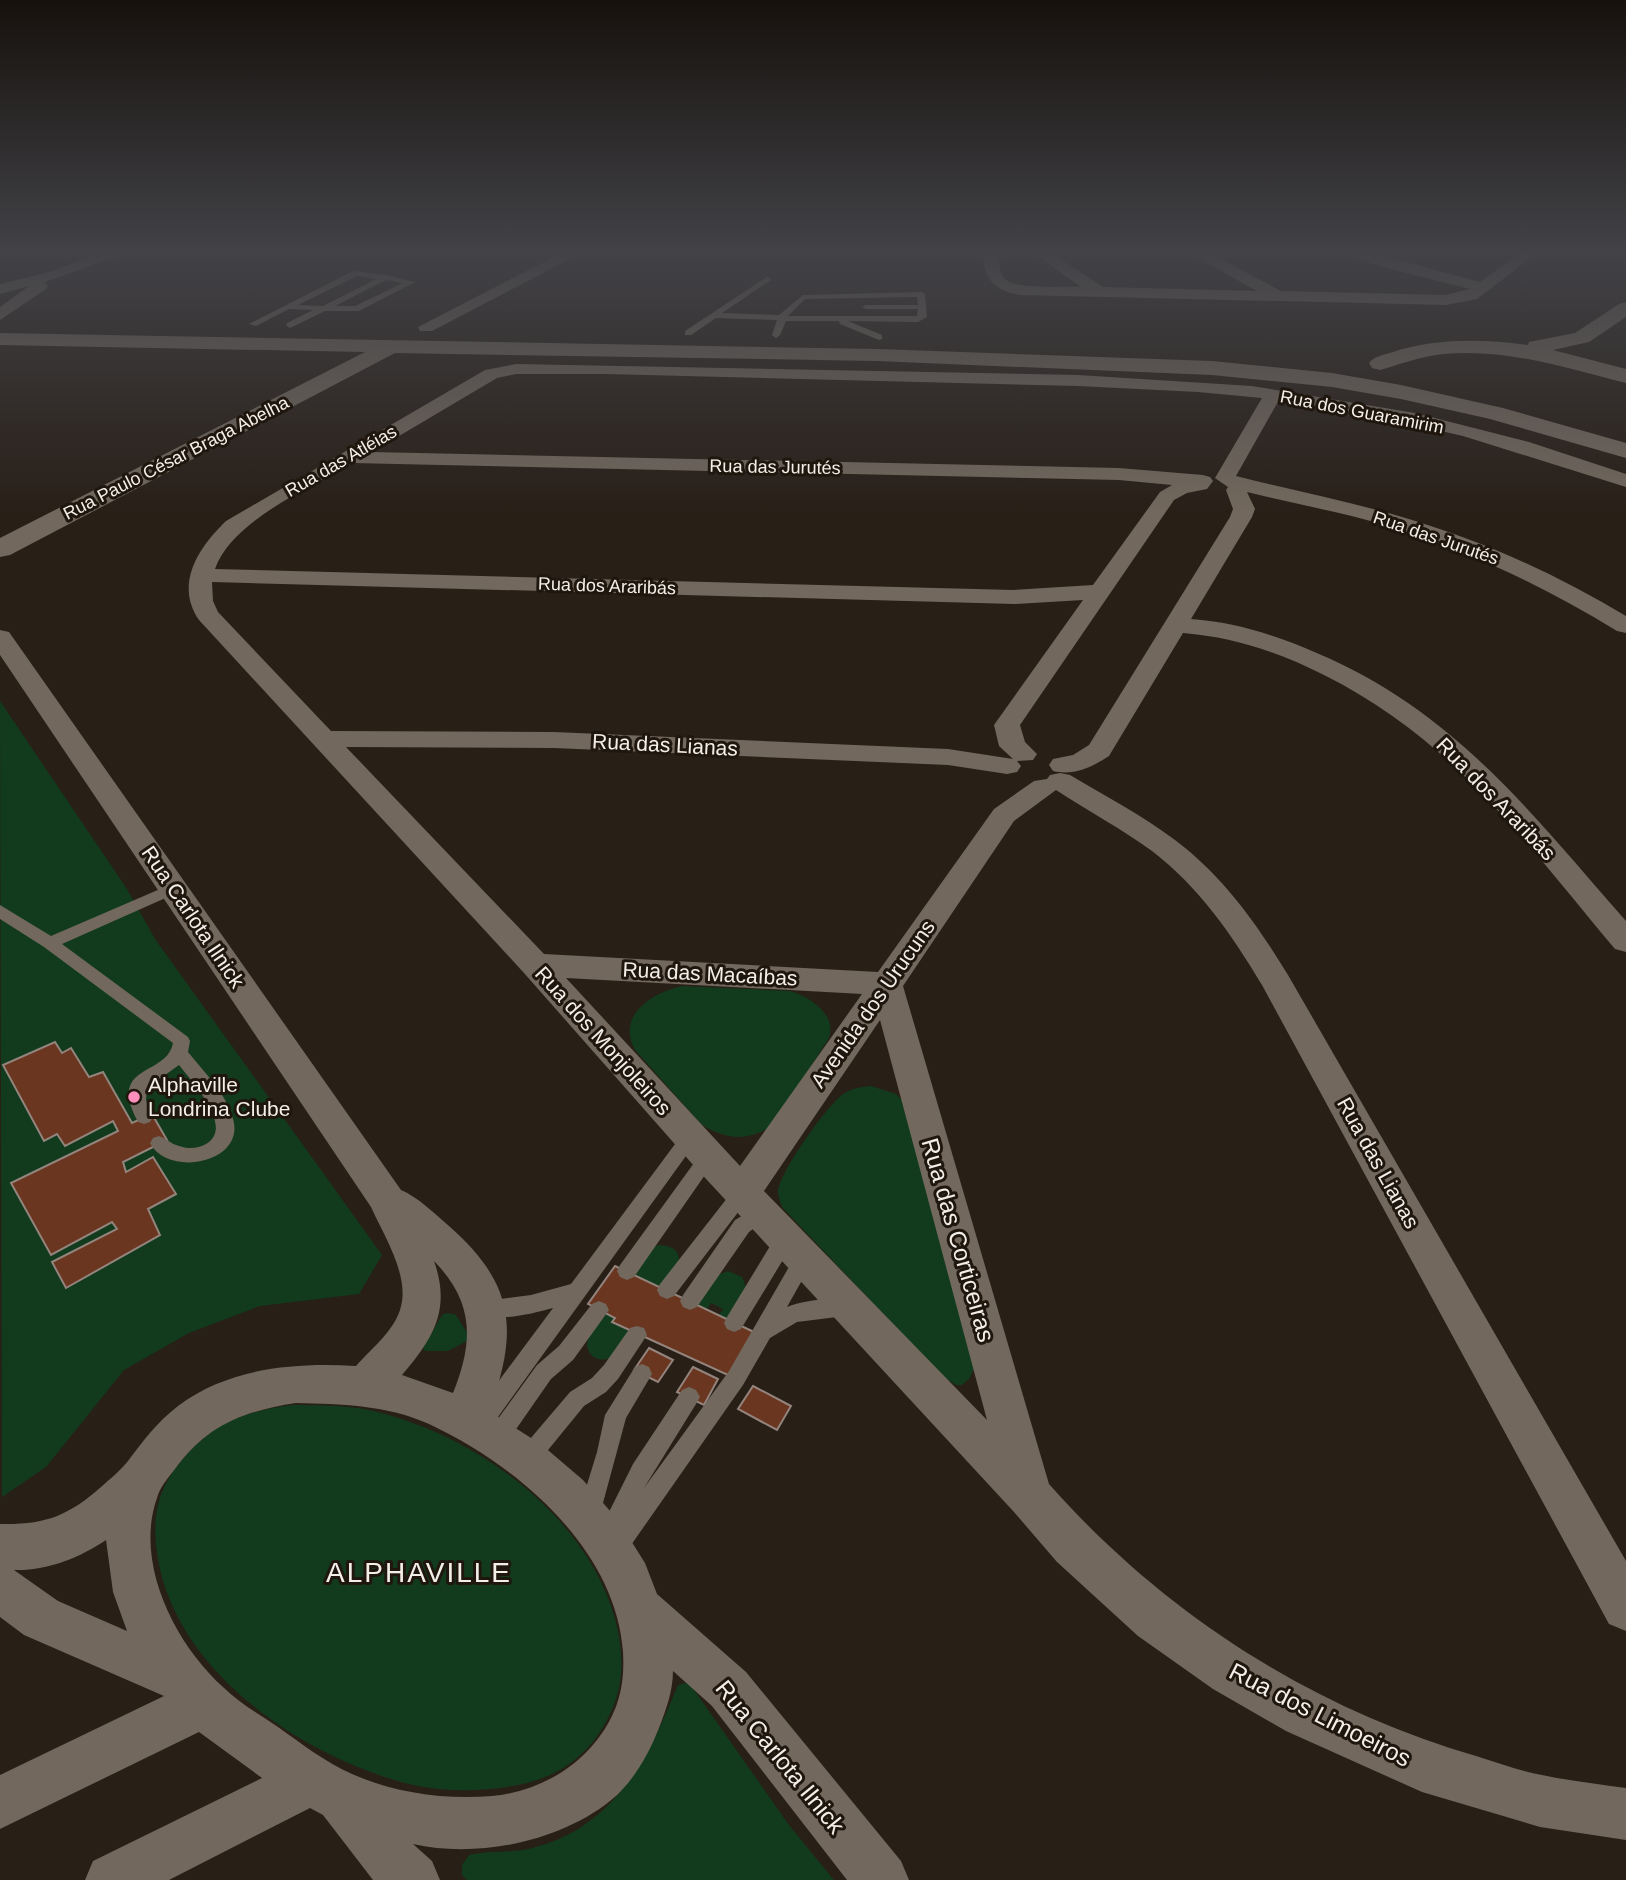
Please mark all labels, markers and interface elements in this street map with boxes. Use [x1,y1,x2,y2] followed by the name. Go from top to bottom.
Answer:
[1279,386,1445,438] street label: Rua dos Guaramirim
[60,392,293,524] street label: Rua Paulo César Braga Abelha
[282,421,400,501] street label: Rua das Atléias
[709,456,841,478] street label: Rua das Jurutés
[1371,507,1501,569] street label: Rua das Jurutés
[538,574,676,598] street label: Rua dos Araribás
[592,729,738,760] street label: Rua das Lianas
[1432,733,1561,865] street label: Rua dos Araribás
[138,842,250,992] street label: Rua Carlota Ilnick
[806,916,939,1092] street label: Avenida dos Urucuns
[622,957,798,990] street label: Rua das Macaíbas
[531,962,676,1119] street label: Rua dos Monjoleiros
[148,1073,290,1120] place label: Alphaville Londrina Clube
[126,1089,142,1105] marker: Alphaville Londrina Clube
[1333,1093,1424,1232] street label: Rua das Lianas
[916,1135,1001,1345] street label: Rua das Corticeiras
[326,1557,512,1588] district label: ALPHAVILLE
[1225,1657,1416,1772] street label: Rua dos Limoeiros
[710,1675,851,1840] street label: Rua Carlota Ilnick

